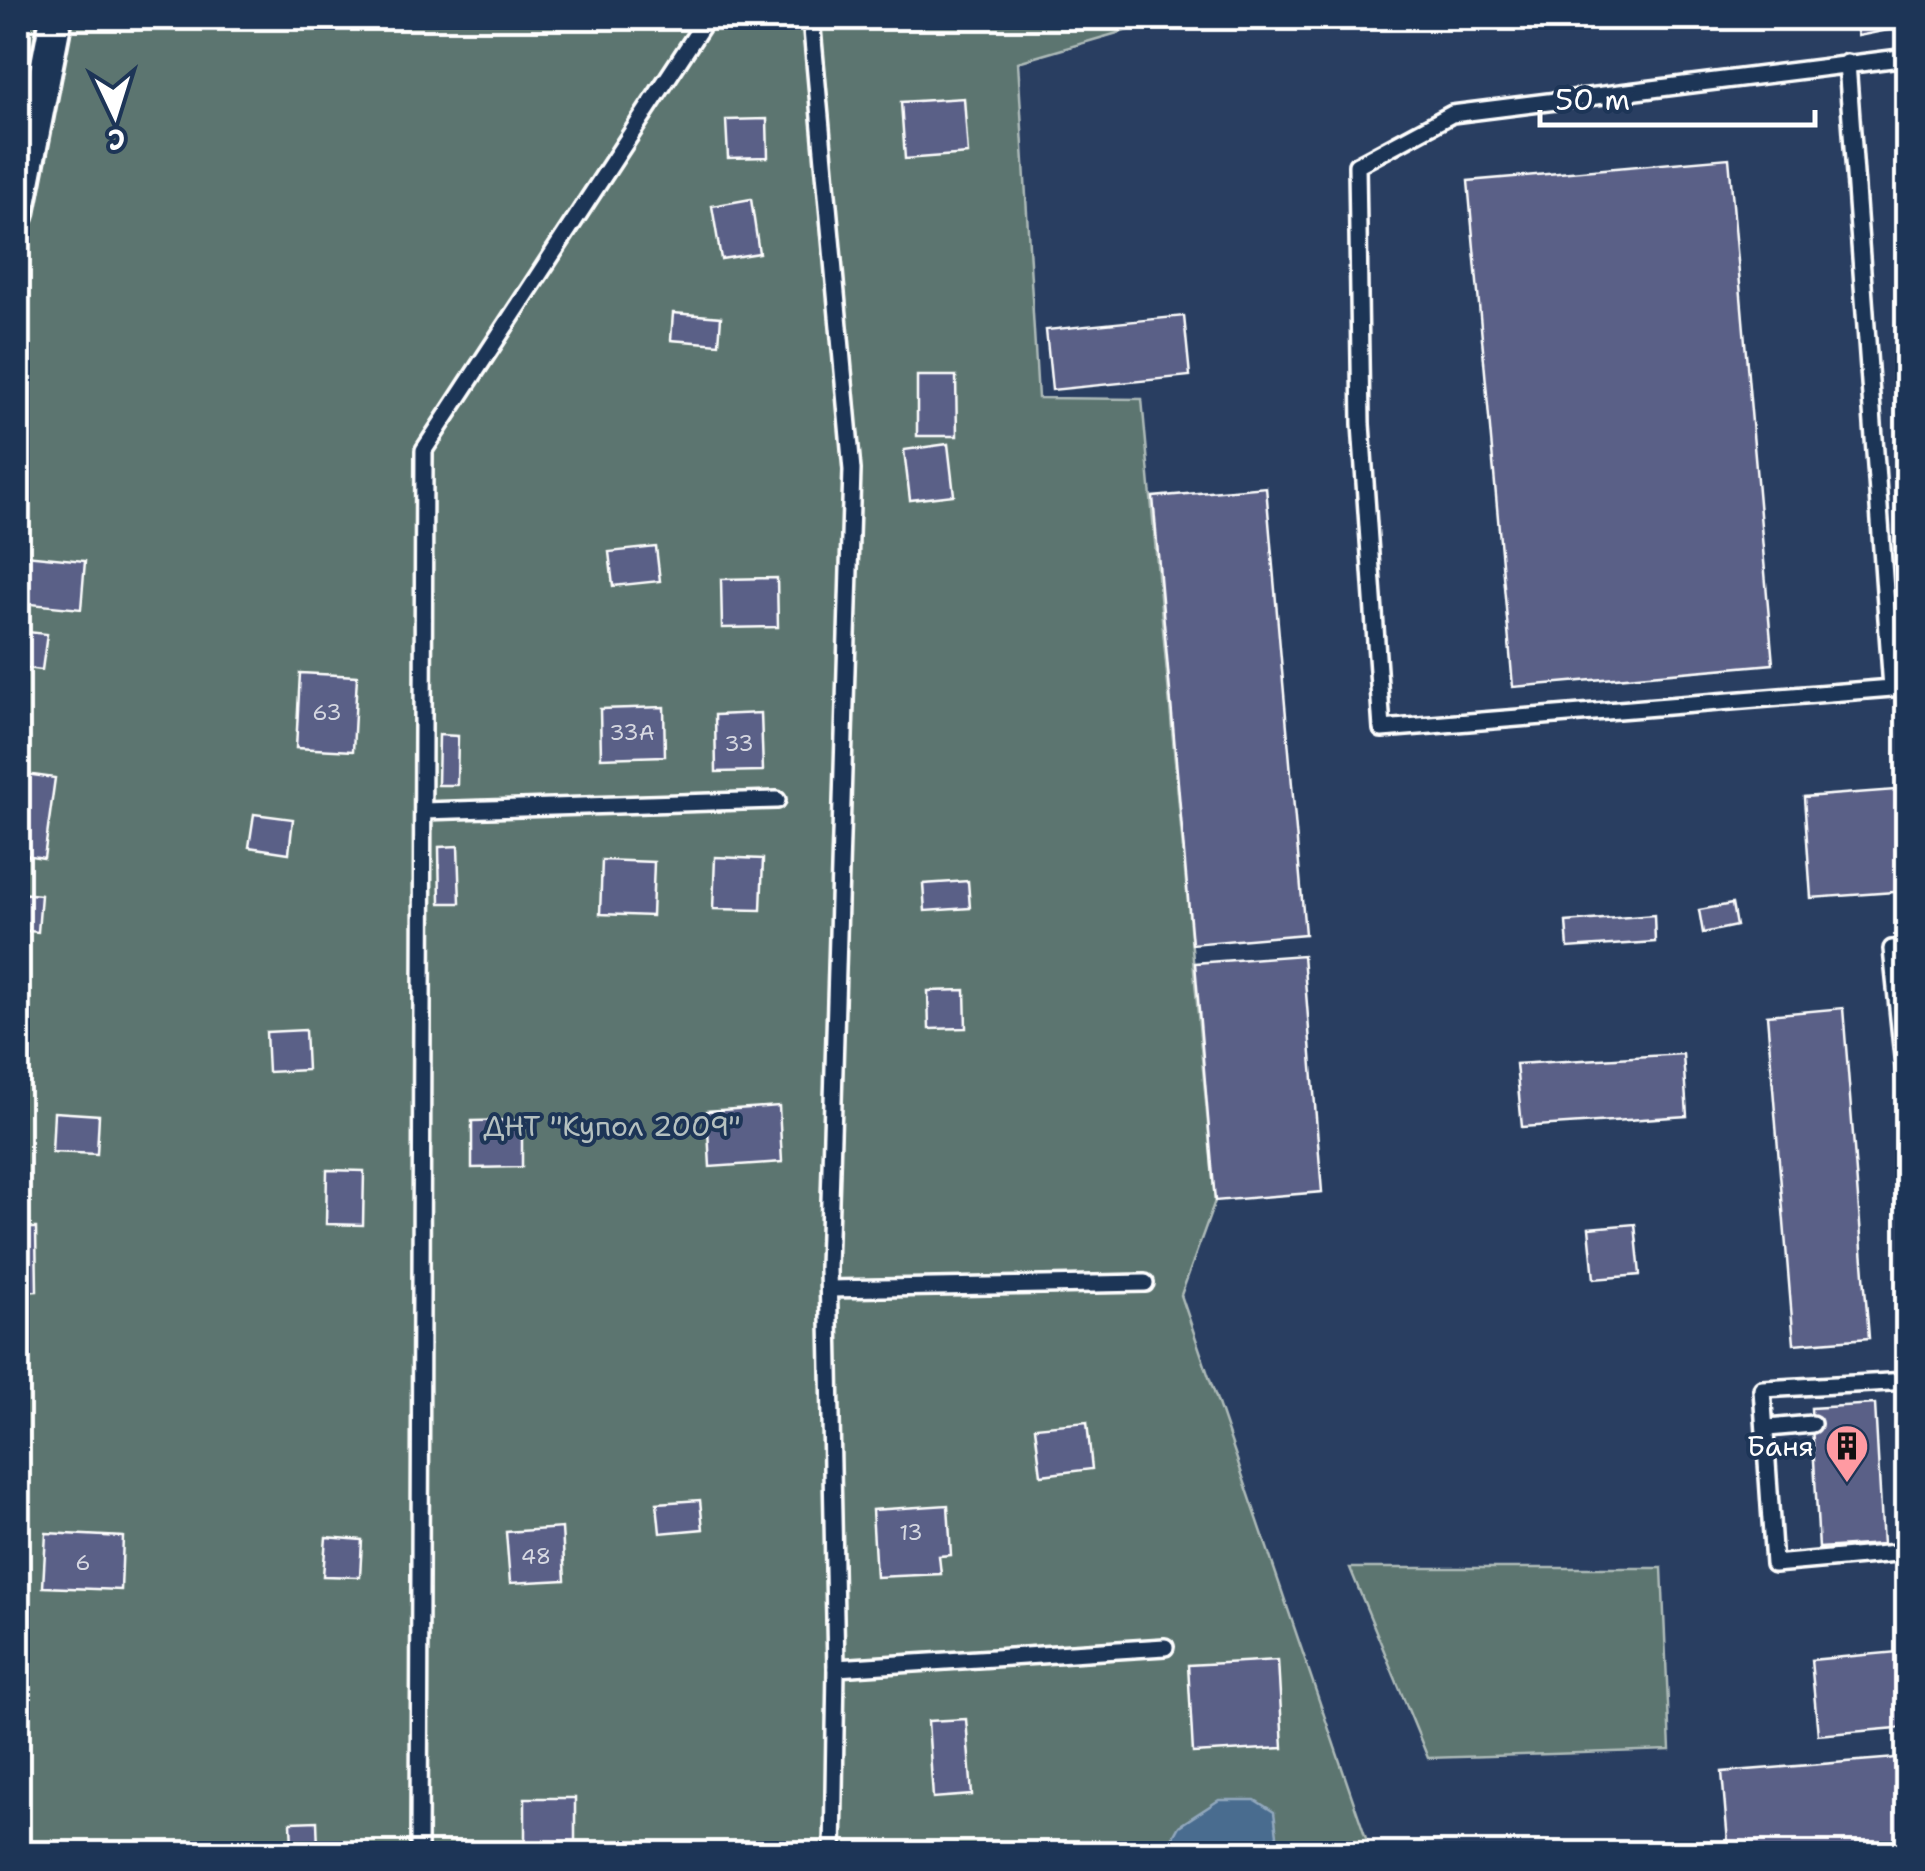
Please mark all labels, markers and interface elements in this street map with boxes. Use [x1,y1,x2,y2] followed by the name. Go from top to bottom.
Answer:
[65,65,165,165] north arrow
[1540,65,1815,127] scale bar
[1555,79,1630,120] text: 50 m
[107,120,127,159] text: С
[312,698,342,727] house number: 63
[609,718,655,747] house number: 33А
[724,729,754,758] house number: 33
[483,1107,741,1145] park label: ДНТ "Купол 2009"
[1824,1423,1870,1484] building icon: Баня
[1747,1427,1814,1465] place label: Баня
[899,1518,923,1547] house number: 13
[521,1542,551,1571] house number: 48
[75,1548,91,1577] house number: 6

